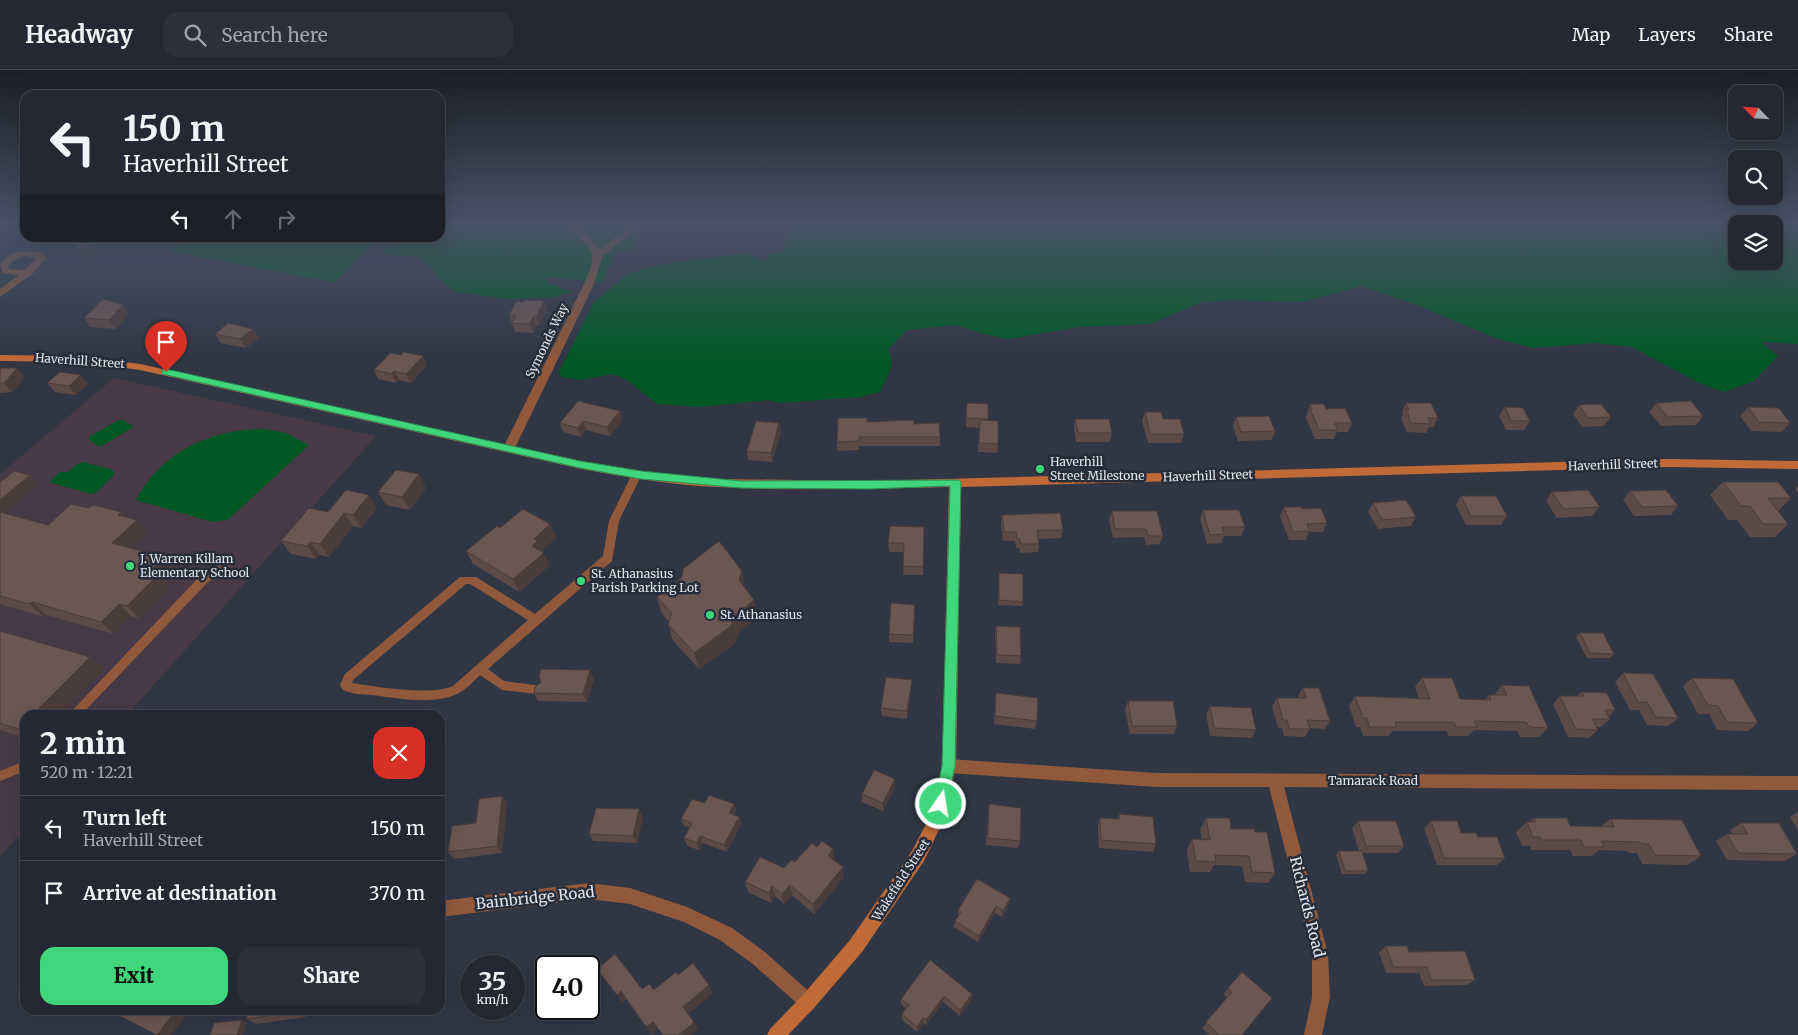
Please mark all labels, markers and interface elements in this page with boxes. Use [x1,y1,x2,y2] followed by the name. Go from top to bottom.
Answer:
[163,12,513,57] search box
[25,19,133,50] text: Headway
[181,21,209,49] icon: search
[221,23,328,47] text: Search here
[1572,23,1610,46] text: Map
[1638,23,1696,46] text: Layers
[1724,23,1773,46] text: Share
[1728,85,1782,140] north arrow
[1728,85,1783,270] map controls
[123,107,225,151] text: 150 m
[40,110,105,175] icon: left
[123,150,288,178] text: Haverhill Street
[1728,150,1783,205] button: search
[166,205,194,233] icon: left
[219,205,247,233] icon: ahead
[272,205,300,233] icon: right
[1728,215,1783,270] button: layers
[522,301,571,381] street label: Symonds Way
[145,321,187,372] pin
[152,328,180,356] icon: arrive
[34,350,126,371] street label: Haverhill Street
[1050,454,1145,483] place label: Haverhill Street Milestone
[1568,455,1659,474] street label: Haverhill Street
[1034,463,1046,475] marker: Haverhill Street Milestone
[1163,466,1254,485] street label: Haverhill Street
[139,551,250,580] place label: J. Warren Killam Elementary School
[124,560,136,572] marker: J. Warren Killam Elementary School
[591,566,699,595] place label: St. Athanasius Parish Parking Lot
[575,575,587,587] marker: St. Athanasius Parish Parking Lot
[720,607,802,622] place label: St. Athanasius
[704,609,716,621] marker: St. Athanasius
[40,724,126,762] text: 2 min
[373,727,425,779] button: close
[40,762,133,782] text: 520 m · 12:21
[1328,773,1418,788] street label: Tamarack Road
[914,777,966,829] position arrow
[83,806,167,830] text: Turn left
[40,814,68,842] icon: left
[371,816,425,840] text: 150 m
[83,830,203,850] text: Haverhill Street
[868,836,933,924] street label: Wakefield Street
[1286,854,1329,959] street label: Richards Road
[40,879,68,907] icon: arrive
[83,881,277,905] text: Arrive at destination
[369,881,425,905] text: 370 m
[475,882,595,913] street label: Bainbridge Road
[40,947,228,1005] button: Exit
[238,947,425,1005] button: Share
[535,955,600,1020] speed limit sign: 40
[479,965,506,997] text: 35
[477,992,508,1007] text: km/h

